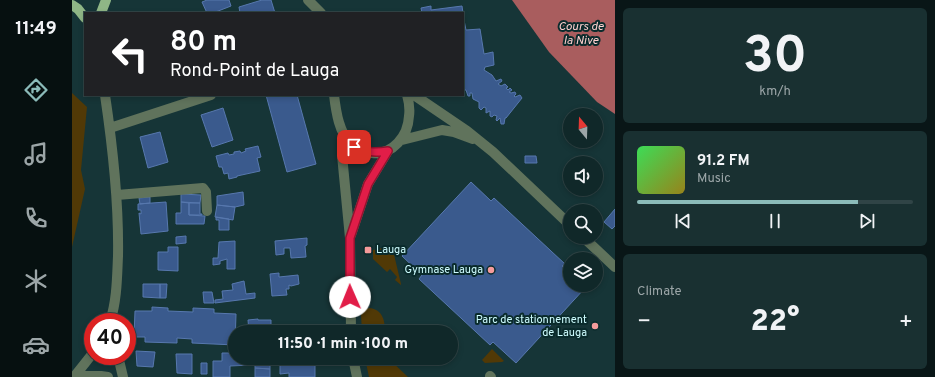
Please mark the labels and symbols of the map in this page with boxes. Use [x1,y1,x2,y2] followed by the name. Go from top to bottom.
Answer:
[558,19,605,49] water label: Cours de la Nive
[563,108,603,148] north arrow
[337,130,371,164] pin
[376,243,406,257] place label: Lauga
[363,245,373,255] marker: Lauga
[405,263,483,277] place label: Gymnase Lauga
[486,265,496,275] marker: Gymnase Lauga
[329,276,371,318] position arrow
[84,313,136,365] speed limit sign: 40
[476,313,587,340] place label: Parc de stationnement de Lauga
[590,321,600,331] marker: Parc de stationnement de Lauga

